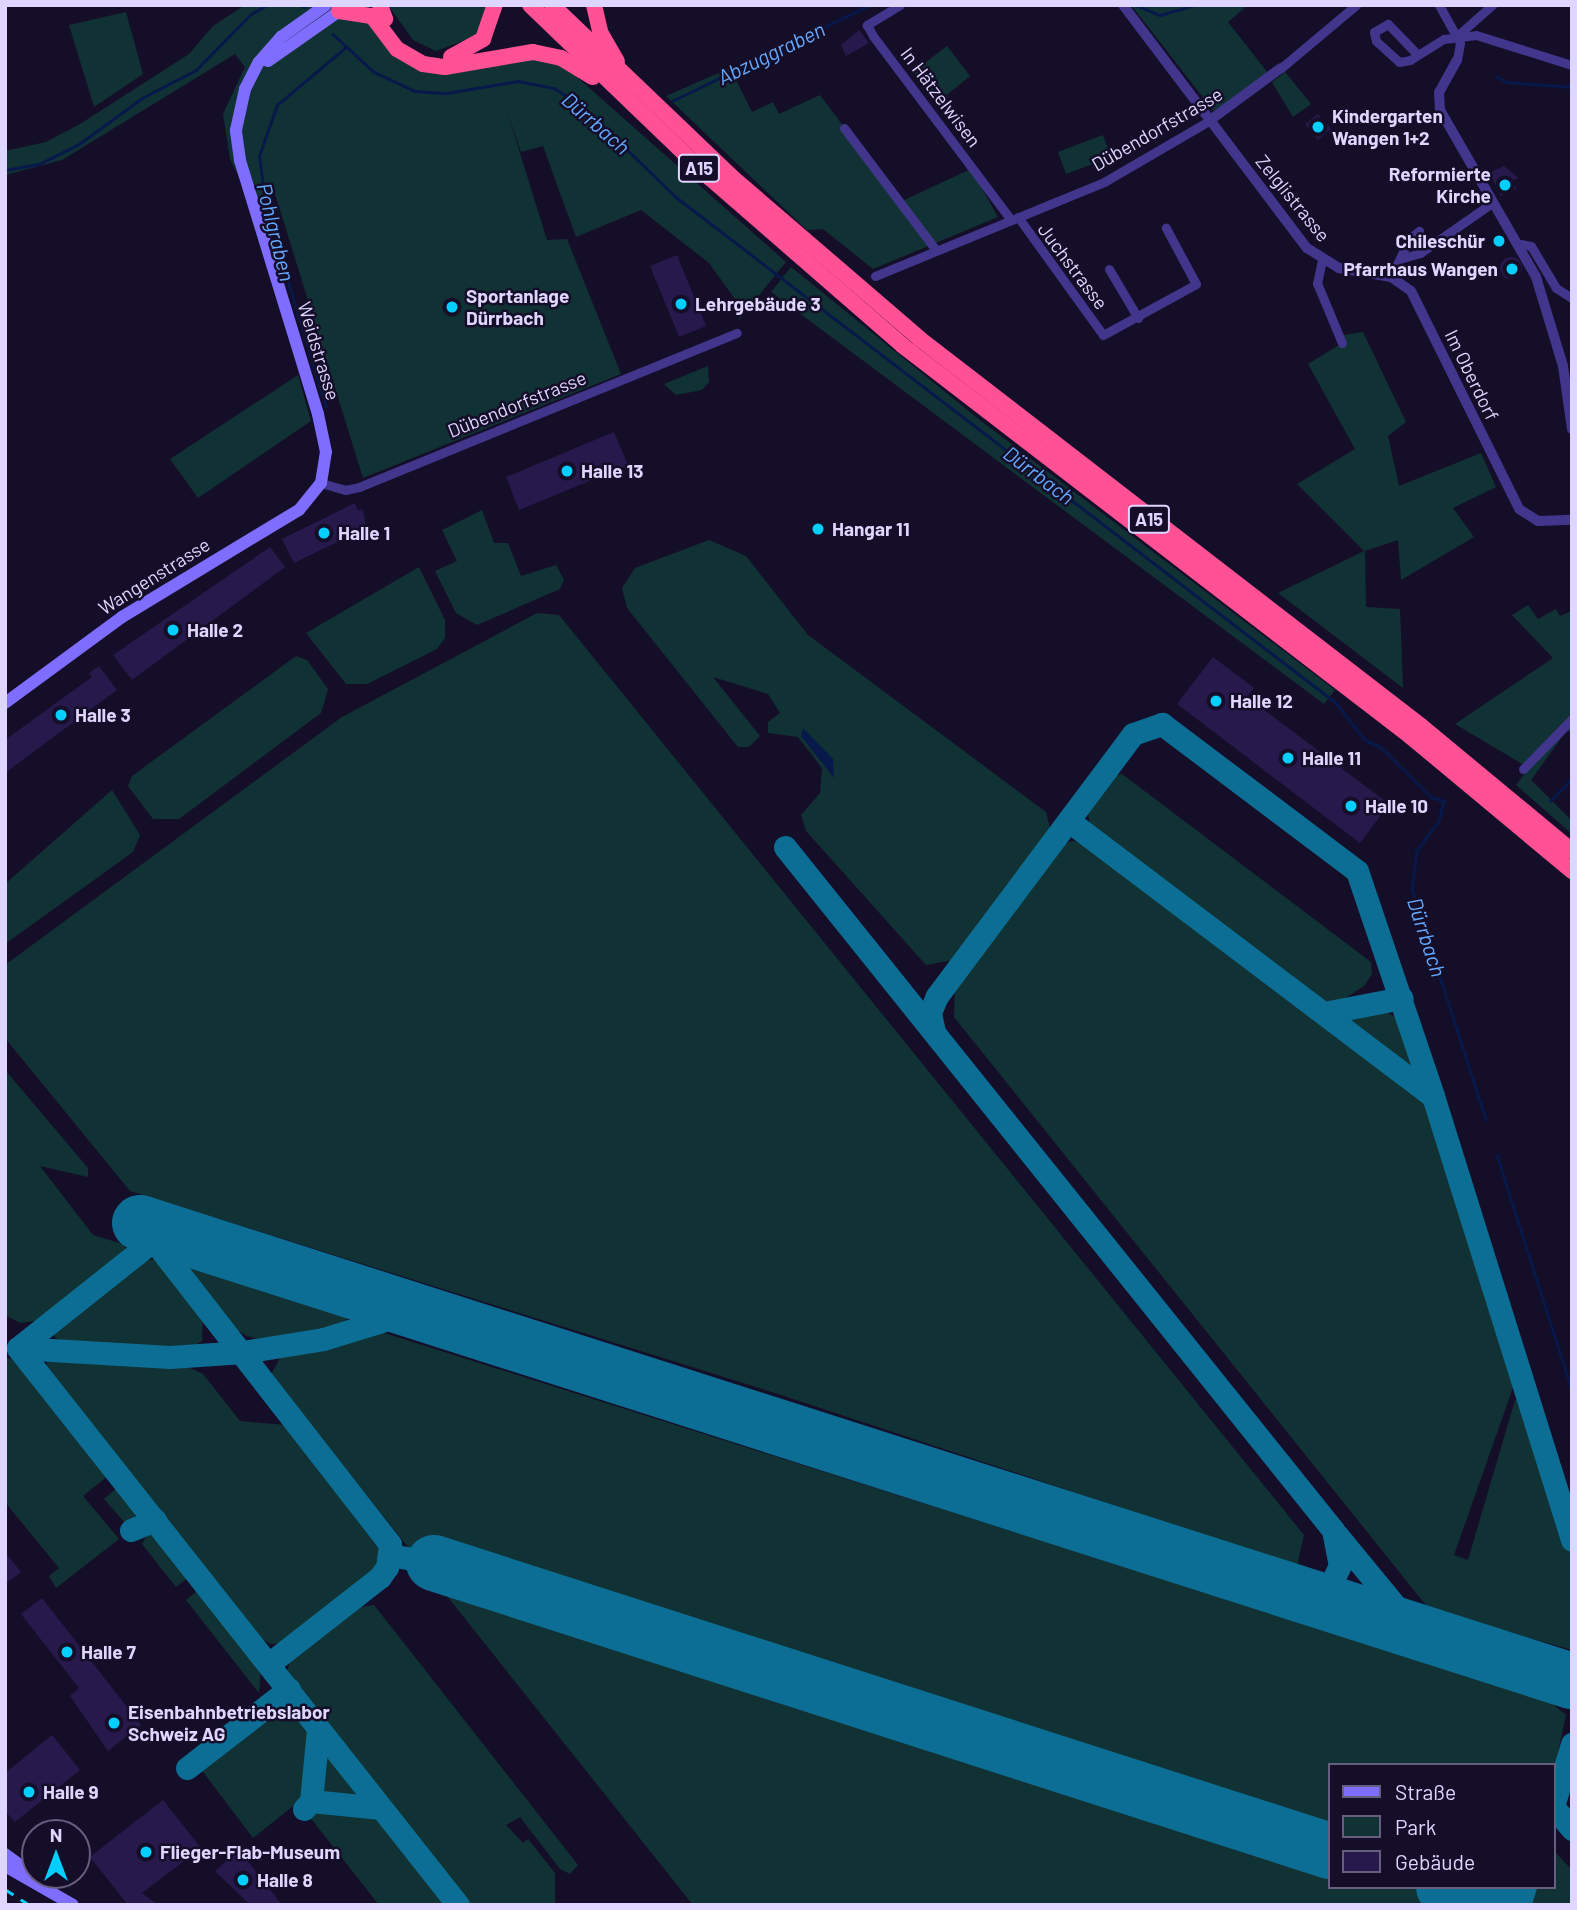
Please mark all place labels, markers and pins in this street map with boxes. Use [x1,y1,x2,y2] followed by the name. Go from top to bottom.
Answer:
[1332,105,1443,149] place label: Kindergarten Wangen 1+2
[1310,119,1326,135] marker: Kindergarten Wangen 1+2
[1389,163,1491,207] place label: Reformierte Kirche
[1497,177,1513,193] marker: Reformierte Kirche
[1396,230,1485,252] place label: Chileschür
[1491,233,1507,249] marker: Chileschür
[1343,258,1498,280] place label: Pfarrhaus Wangen
[1504,261,1520,277] marker: Pfarrhaus Wangen
[466,285,569,329] place label: Sportanlage Dürrbach
[695,293,821,315] place label: Lehrgebäude 3
[673,296,689,312] marker: Lehrgebäude 3
[444,299,460,315] marker: Sportanlage Dürrbach
[581,460,643,482] place label: Halle 13
[559,463,575,479] marker: Halle 13
[832,518,910,540] place label: Hangar 11
[810,521,826,537] marker: Hangar 11
[338,522,390,544] place label: Halle 1
[316,525,332,541] marker: Halle 1
[187,619,243,641] place label: Halle 2
[165,622,181,638] marker: Halle 2
[1230,690,1293,712] place label: Halle 12
[1208,693,1224,709] marker: Halle 12
[75,704,131,726] place label: Halle 3
[53,707,69,723] marker: Halle 3
[1302,747,1361,769] place label: Halle 11
[1280,750,1296,766] marker: Halle 11
[1365,795,1428,817] place label: Halle 10
[1343,798,1359,814] marker: Halle 10
[81,1641,136,1663] place label: Halle 7
[59,1644,75,1660] marker: Halle 7
[128,1701,330,1745] place label: Eisenbahnbetriebslabor Schweiz AG
[106,1715,122,1731] marker: Eisenbahnbetriebslabor Schweiz AG
[43,1781,98,1803] place label: Halle 9
[21,1784,37,1800] marker: Halle 9
[160,1841,340,1863] place label: Flieger-Flab-Museum
[138,1844,154,1860] marker: Flieger-Flab-Museum
[257,1869,313,1891] place label: Halle 8
[235,1872,251,1888] marker: Halle 8

